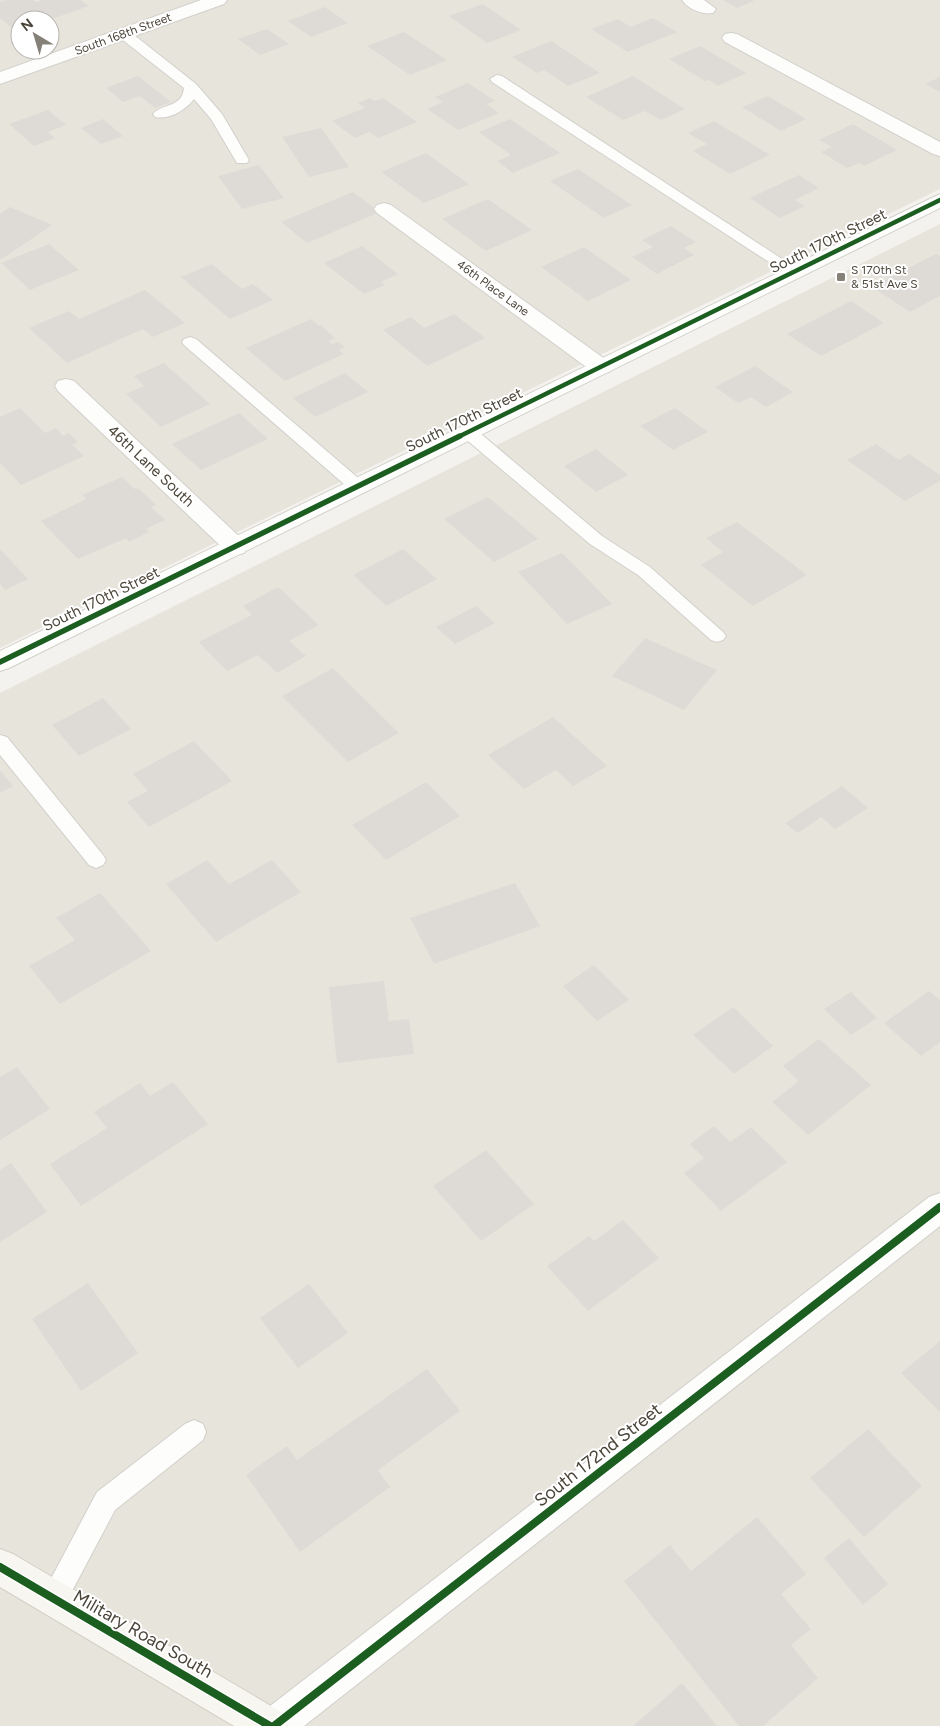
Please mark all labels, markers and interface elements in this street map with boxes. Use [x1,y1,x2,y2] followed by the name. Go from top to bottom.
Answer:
[10,10,60,60] north arrow
[73,10,174,58] street label: South 168th Street
[18,15,37,35] text: N
[767,205,890,277] street label: South 170th Street
[454,257,532,319] street label: 46th Place Lane
[851,263,918,291] place label: S 170th St & 51st Ave S
[835,271,847,283] marker: S 170th St & 51st Ave S
[403,384,526,456] street label: South 170th Street
[104,421,198,511] street label: 46th Lane South
[40,563,163,635] street label: South 170th Street
[530,1398,666,1512] street label: South 172nd Street
[69,1585,217,1683] street label: Military Road South

